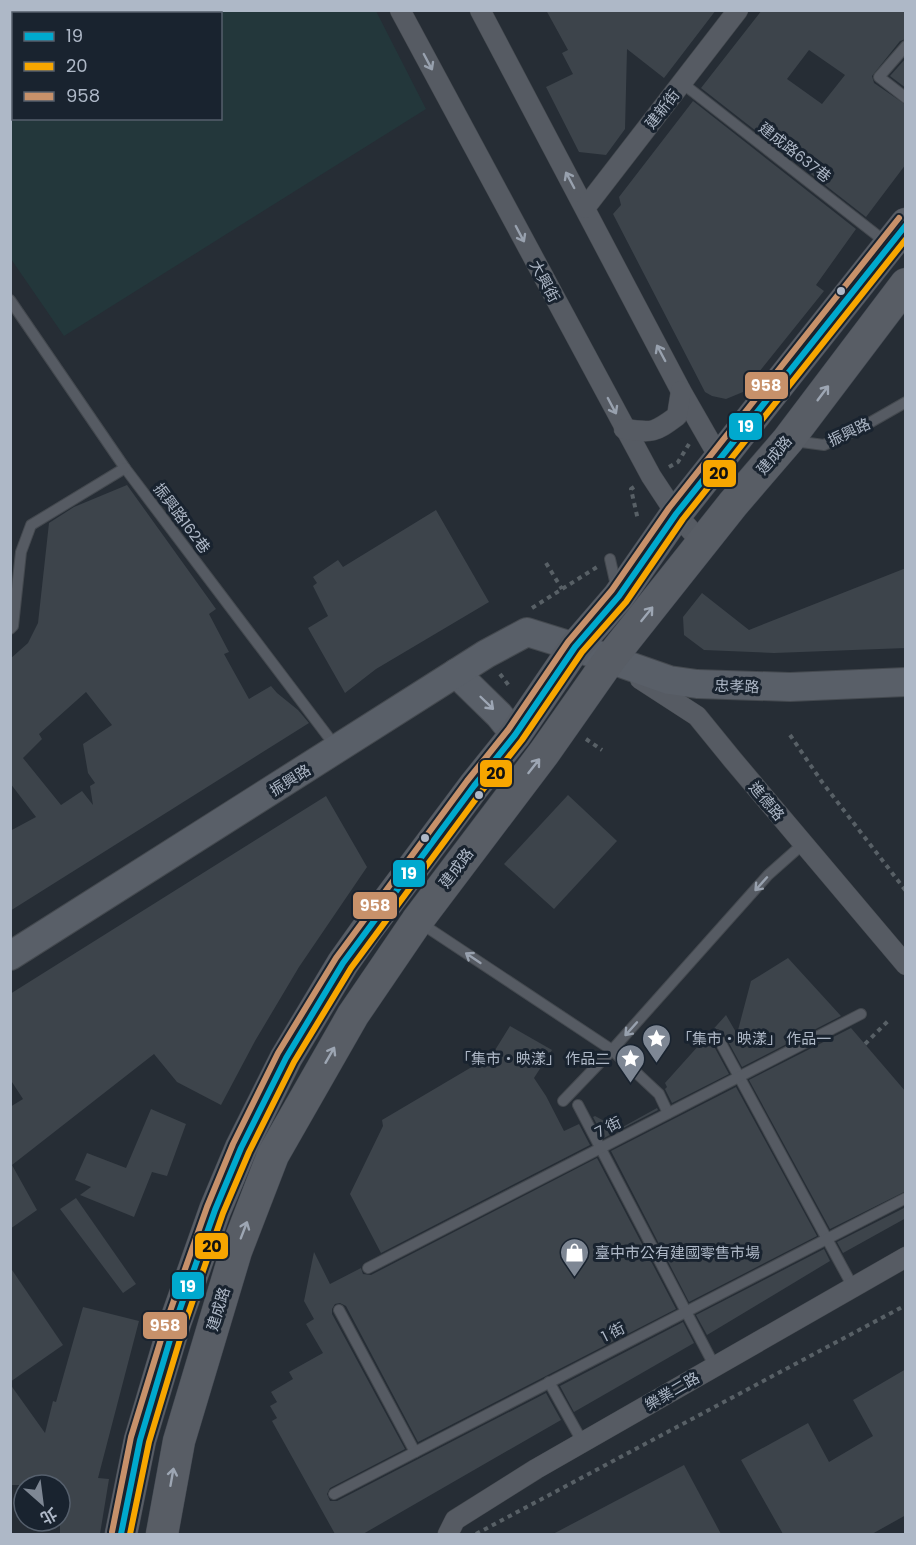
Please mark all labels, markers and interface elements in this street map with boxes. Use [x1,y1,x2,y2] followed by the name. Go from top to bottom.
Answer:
[12,12,222,120] legend
[66,23,83,48] text: 19
[66,53,88,78] text: 20
[422,53,434,70] one-way arrow
[66,83,100,108] text: 958
[640,85,684,133] street label: 建新街
[754,117,836,187] street label: 建成路637巷
[564,172,576,189] one-way arrow
[514,225,526,242] one-way arrow
[525,256,565,306] street label: 大興街
[835,285,847,297] unlabelled marker
[655,344,666,362] one-way arrow
[744,371,789,400] line badge: 958
[751,374,781,397] text: 958
[816,385,829,401] one-way arrow
[606,397,618,414] one-way arrow
[728,412,763,441] line badge: 19
[824,413,874,451] street label: 振興路
[738,415,754,438] text: 19
[751,431,797,479] street label: 建成路
[702,459,737,488] line badge: 20
[709,462,729,485] text: 20
[149,479,215,557] street label: 振興路162巷
[640,606,653,622] one-way arrow
[714,675,760,697] street label: 忠孝路
[479,696,494,710] one-way arrow
[527,758,540,774] one-way arrow
[265,759,315,801] street label: 振興路
[479,759,513,788] line badge: 20
[486,762,506,785] text: 20
[744,777,790,825] street label: 進德路
[473,789,485,801] unlabelled marker
[419,832,431,844] unlabelled marker
[434,844,478,892] street label: 建成路
[392,859,426,888] line badge: 19
[401,862,417,885] text: 19
[754,876,768,891] one-way arrow
[352,891,398,920] line badge: 958
[360,894,390,917] text: 958
[465,952,482,964] one-way arrow
[624,1021,638,1036] one-way arrow
[640,1022,672,1064] place icon: 「集市‧映漾」 作品一
[677,1028,831,1049] place label: 「集市‧映漾」 作品一
[615,1042,647,1084] place icon: 「集市‧映漾」 作品二
[324,1047,336,1064] one-way arrow
[456,1048,610,1069] place label: 「集市‧映漾」 作品二
[591,1111,625,1143] street label: 7 街
[240,1221,251,1239] one-way arrow
[194,1232,229,1260] line badge: 20
[202,1235,222,1258] text: 20
[558,1236,590,1278] shop icon: 臺中市公有建國零售市場
[595,1242,760,1263] place label: 臺中市公有建國零售市場
[171,1271,205,1300] line badge: 19
[180,1275,196,1298] text: 19
[201,1284,235,1334] street label: 建成路
[142,1311,188,1340] line badge: 958
[150,1314,180,1337] text: 958
[598,1317,628,1347] street label: 1 街
[641,1367,703,1415] street label: 樂業二路
[167,1468,178,1487] one-way arrow
[12,1473,72,1533] north arrow
[36,1502,61,1530] text: 北

